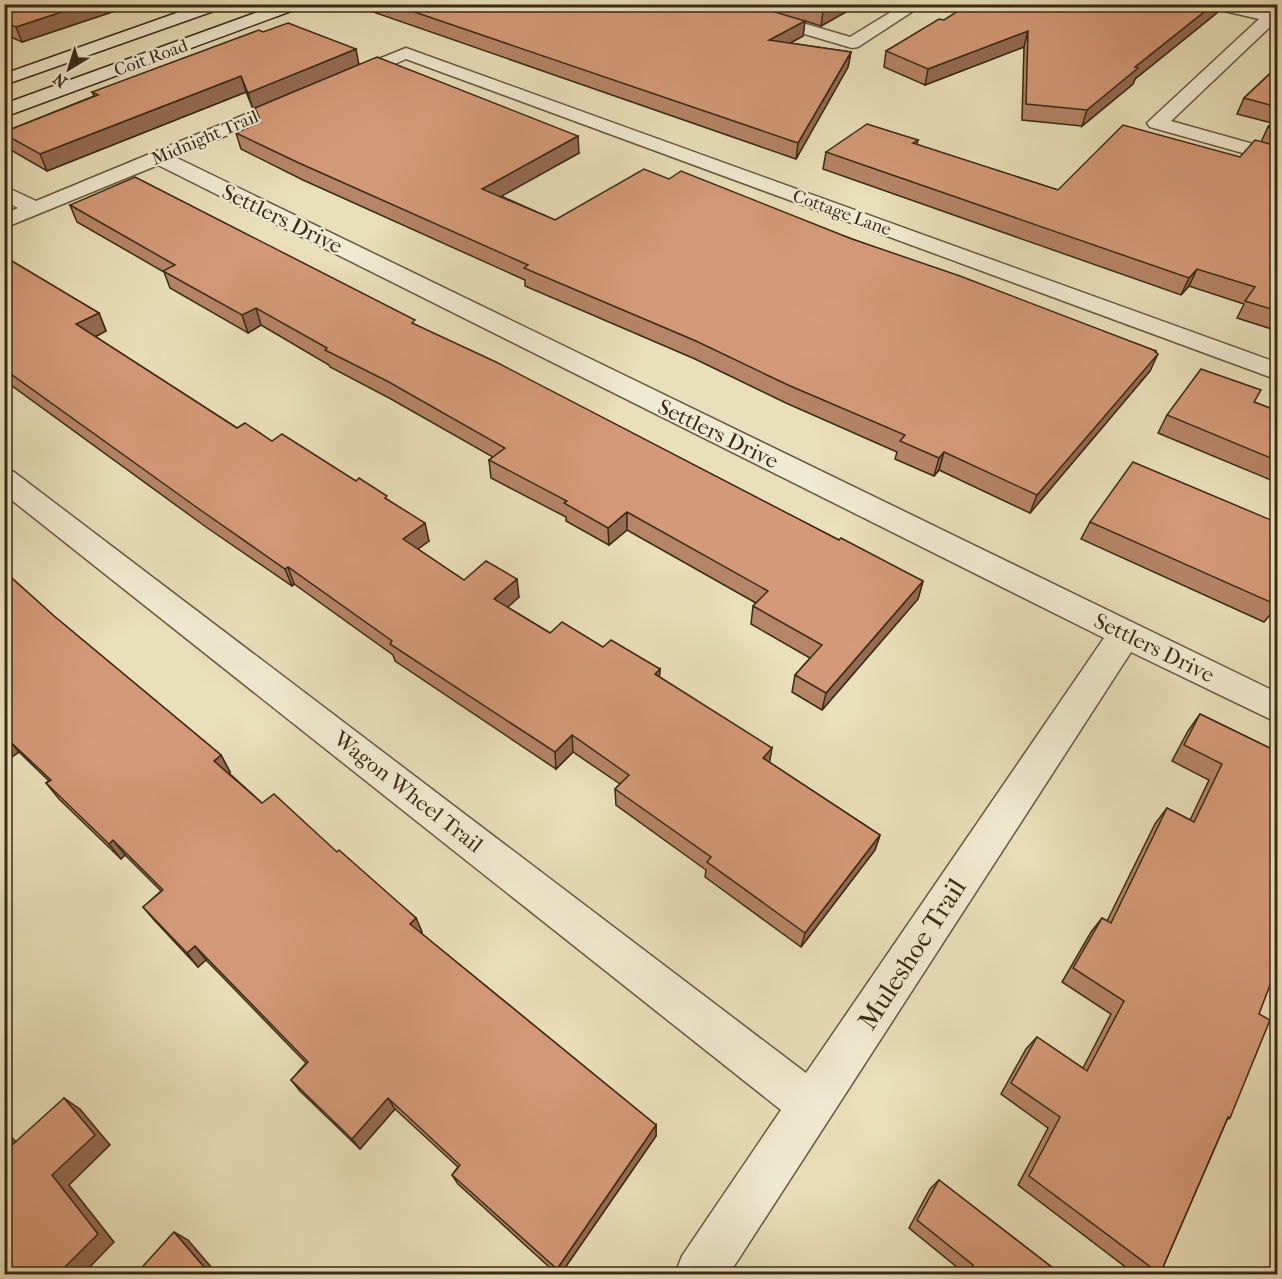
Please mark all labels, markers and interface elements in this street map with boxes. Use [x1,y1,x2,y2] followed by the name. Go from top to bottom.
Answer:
[111,35,191,81] street label: Coit Road
[39,39,99,99] north arrow
[49,69,71,92] text: N
[148,106,262,170] street label: Midnight Trail
[218,179,347,259] street label: Settlers Drive
[790,185,894,241] street label: Cottage Lane
[654,394,783,474] street label: Settlers Drive
[1090,608,1219,688] street label: Settlers Drive
[327,725,488,858] street label: Wagon Wheel Trail
[851,872,973,1036] street label: Muleshoe Trail

